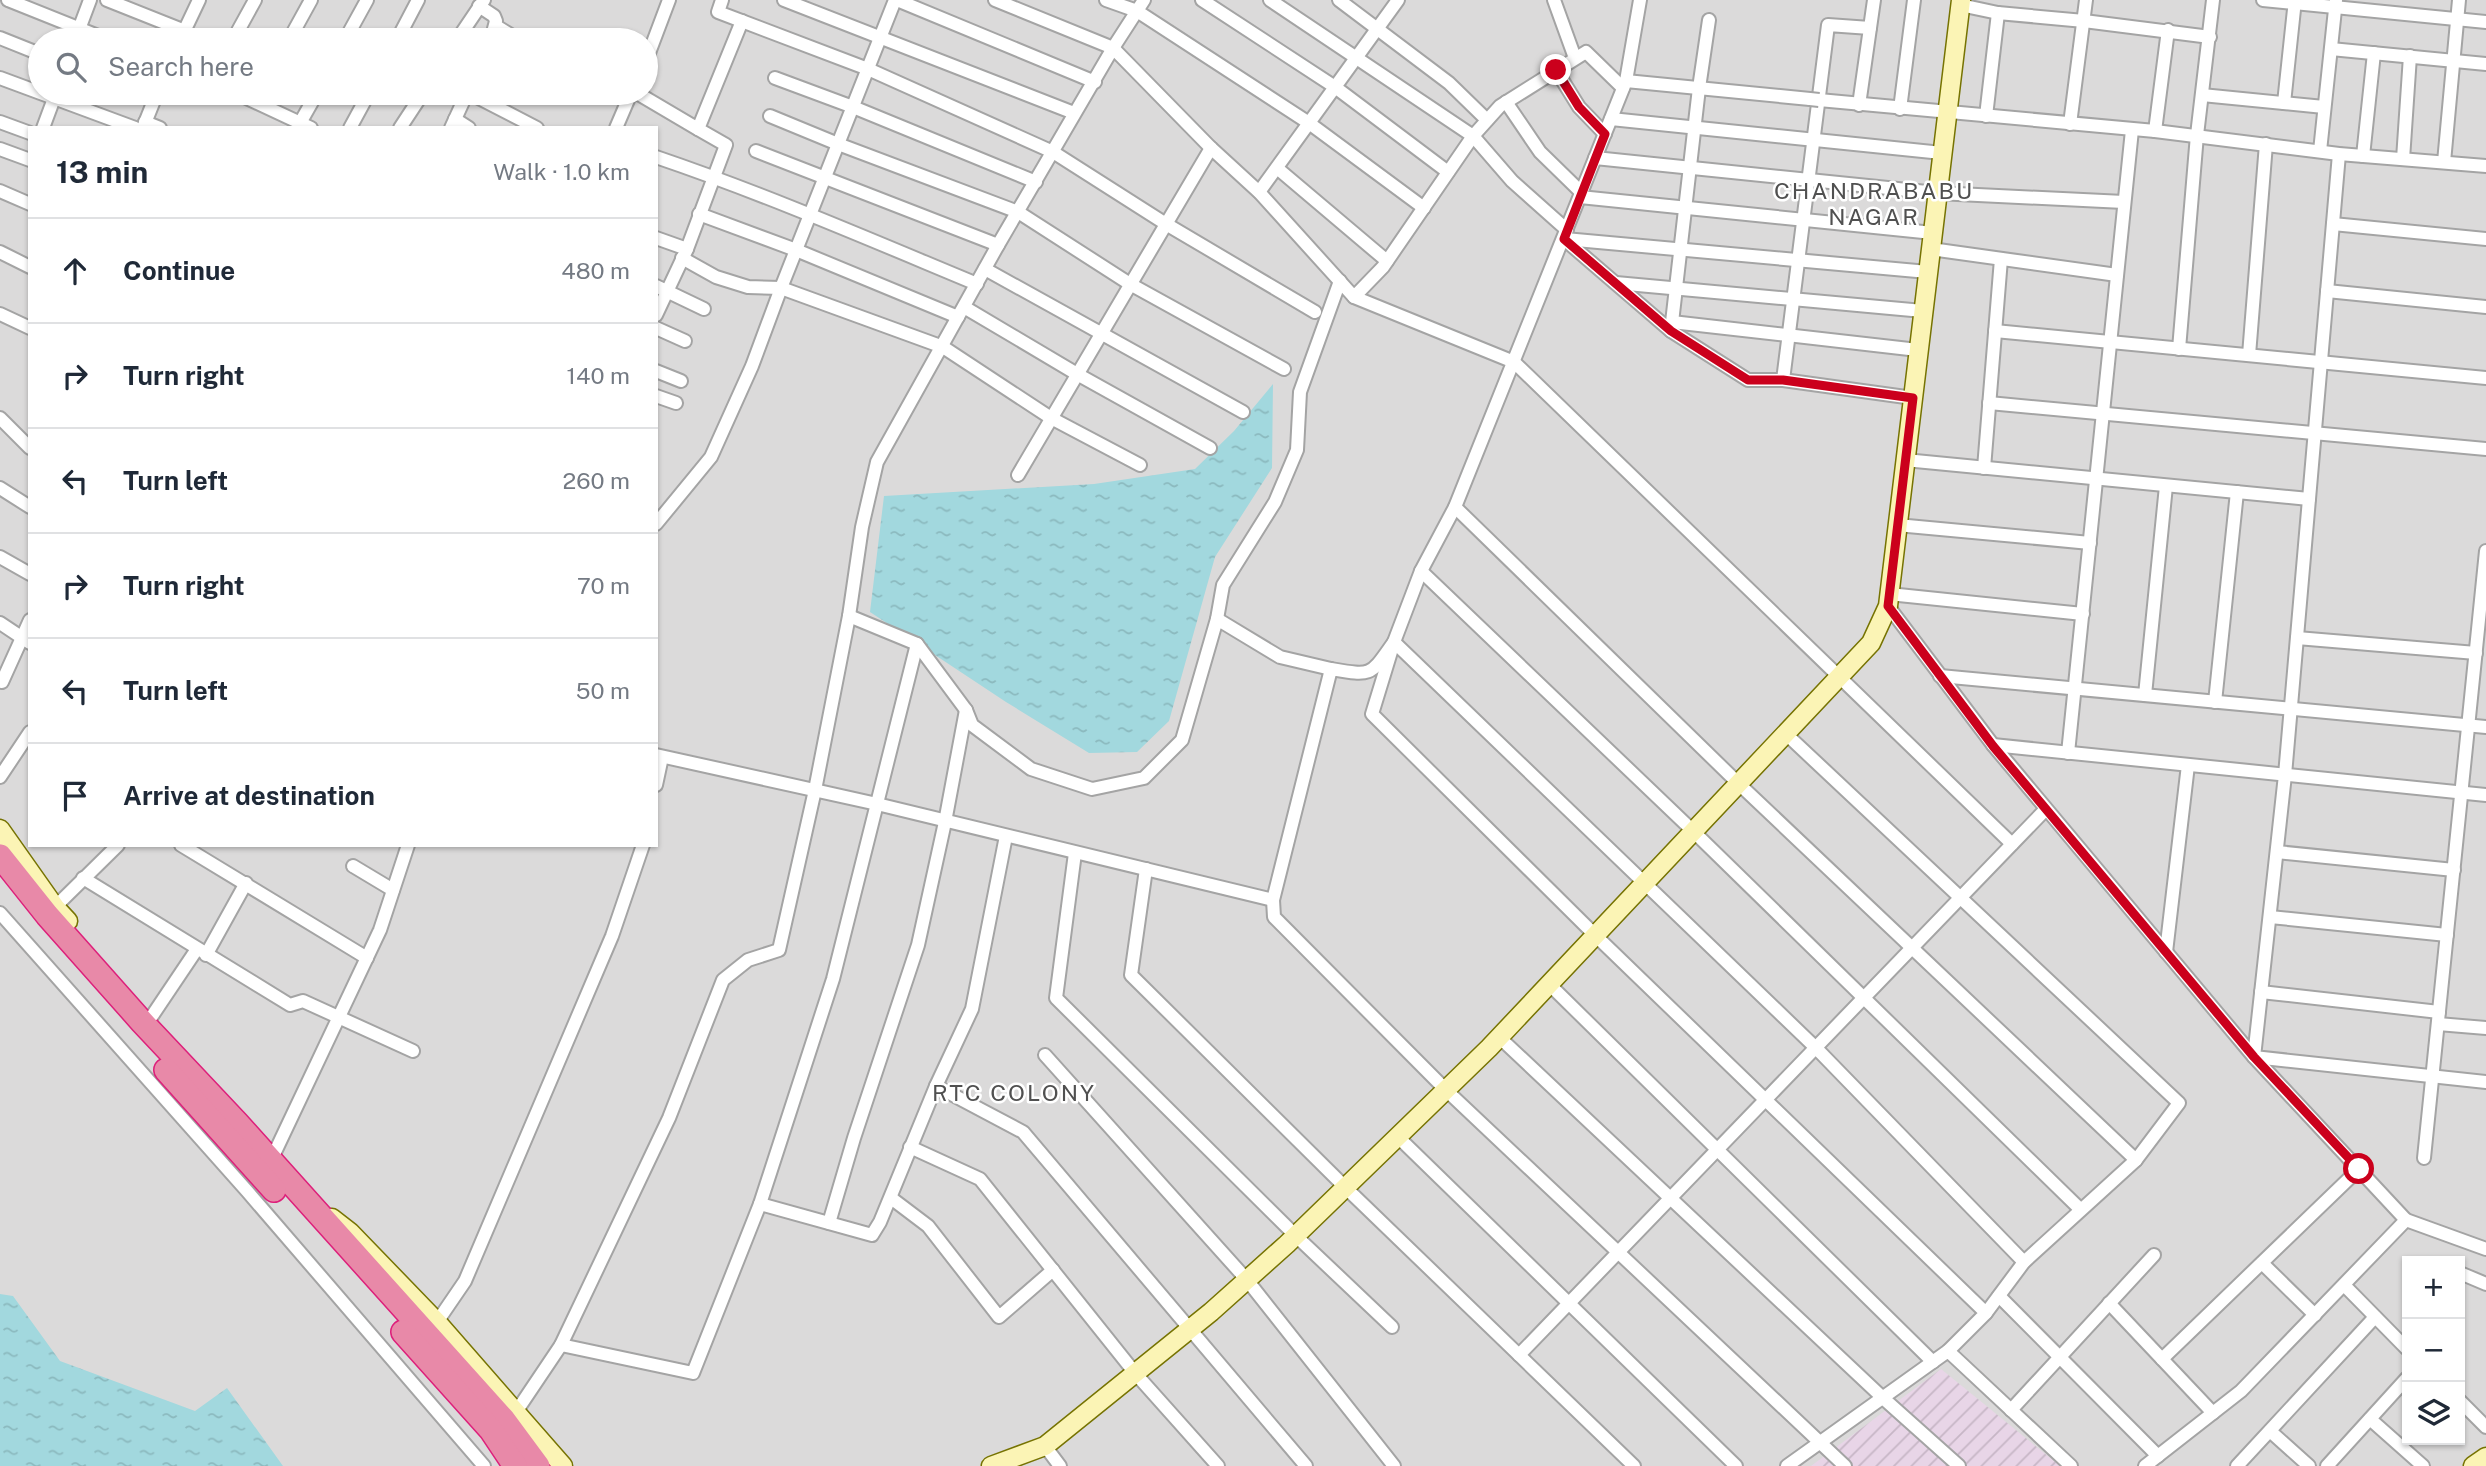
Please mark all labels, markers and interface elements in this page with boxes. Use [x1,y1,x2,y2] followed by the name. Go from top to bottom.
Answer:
[28,28,658,105] search box
[52,48,90,86] icon: search
[108,51,254,82] text: Search here
[1540,54,1571,85] route end
[56,154,148,190] text: 13 min
[493,158,630,185] text: Walk · 1.0 km
[1774,177,1974,230] district label: CHANDRABABU NAGAR
[56,252,94,290] icon: ahead
[123,255,235,286] text: Continue
[561,257,630,284] text: 480 m
[56,357,94,395] icon: right
[123,360,245,391] text: Turn right
[567,362,630,389] text: 140 m
[56,462,94,500] icon: left
[123,465,228,496] text: Turn left
[563,467,630,494] text: 260 m
[56,567,94,605] icon: right
[123,570,245,601] text: Turn right
[577,572,630,599] text: 70 m
[56,672,94,710] icon: left
[123,675,228,706] text: Turn left
[576,677,630,704] text: 50 m
[56,777,94,815] icon: arrive
[123,780,375,811] text: Arrive at destination
[932,1079,1096,1106] district label: RTC COLONY
[2343,1153,2374,1184] route start
[2402,1256,2465,1445] map controls
[2402,1256,2465,1319] button: +
[2402,1319,2465,1382] button: −
[2402,1382,2465,1445] button: layers

